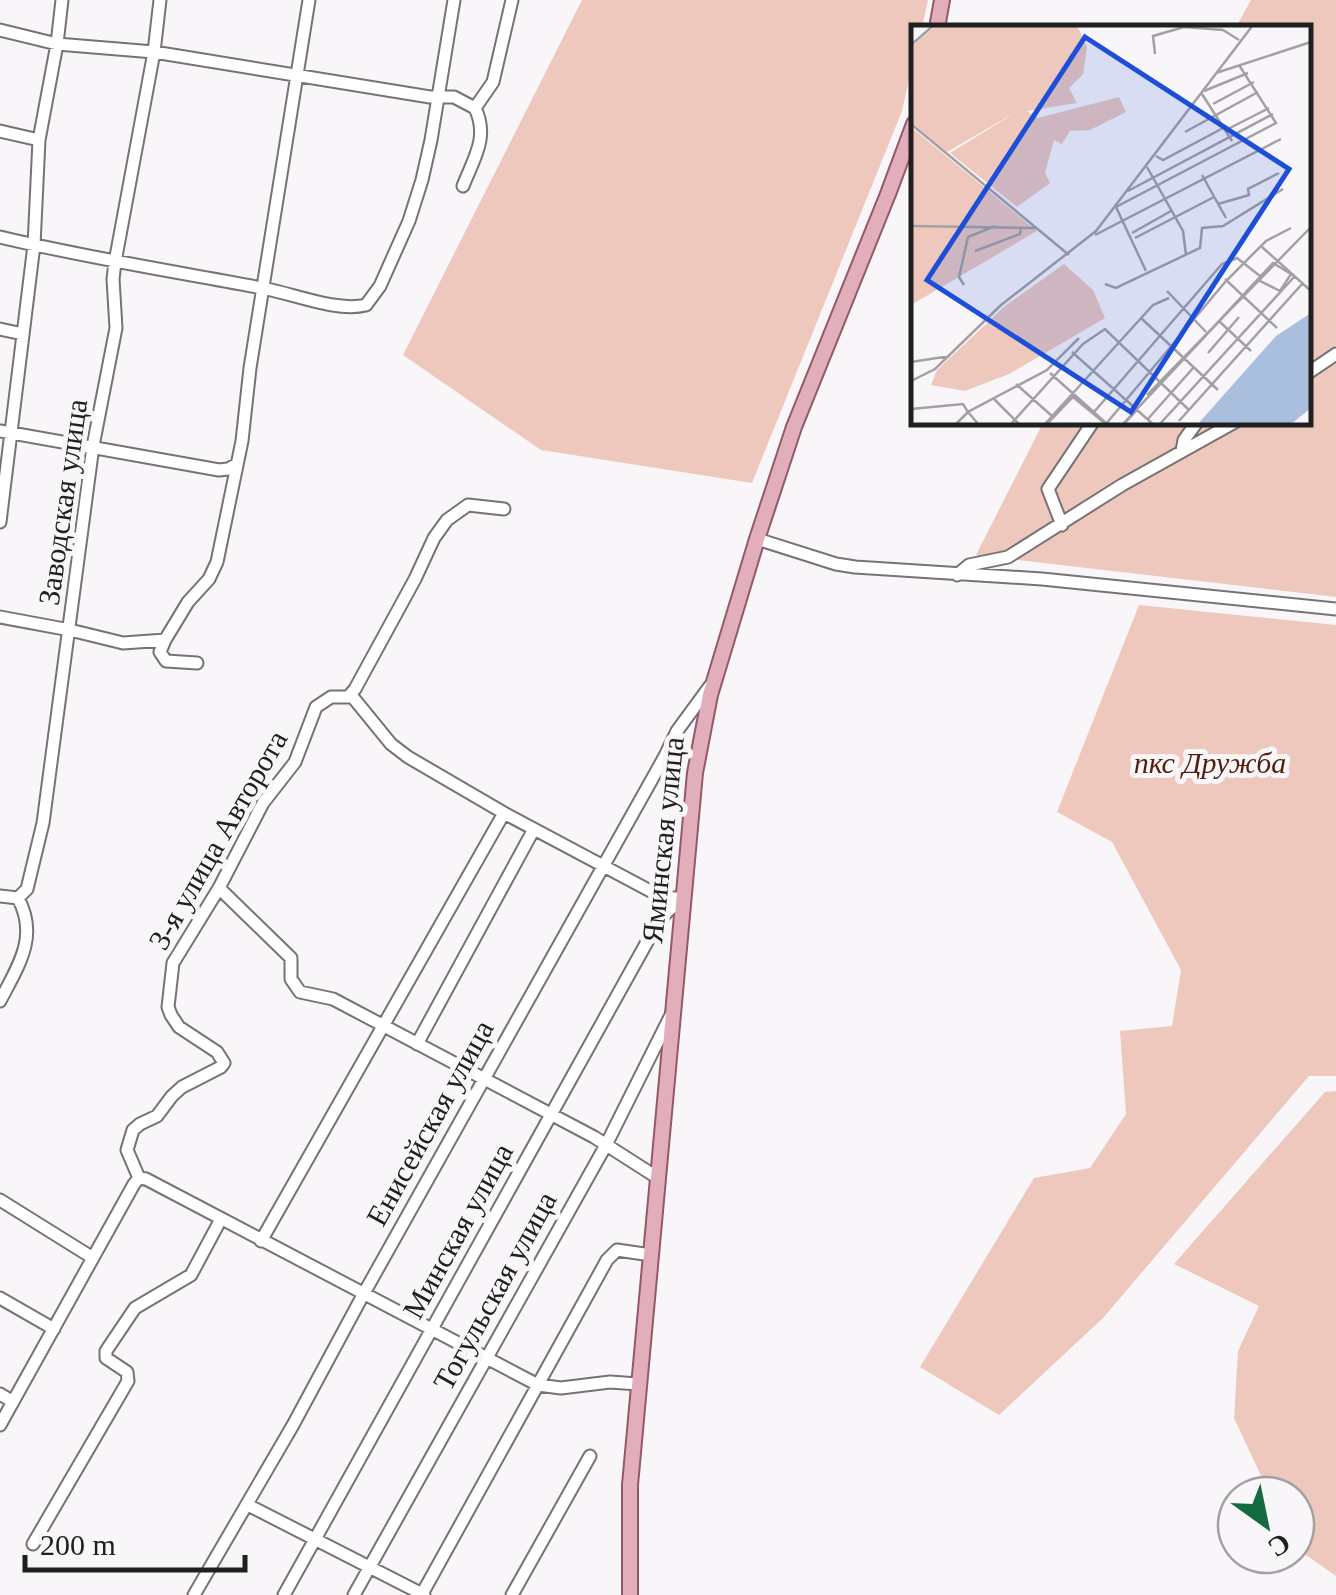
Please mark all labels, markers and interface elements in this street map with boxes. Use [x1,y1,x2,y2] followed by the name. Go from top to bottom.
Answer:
[911,25,1311,425] inset map
[32,397,93,607] street label: Заводская улица
[142,725,294,955] street label: 3-я улица Авторота
[635,735,690,945] street label: Яминская улица
[1134,746,1286,779] park label: пкс Дружба
[359,1014,500,1231] street label: Енисейская улица
[396,1138,519,1324] street label: Минская улица
[426,1186,563,1396] street label: Тогульская улица
[1216,1475,1316,1575] north arrow
[25,1510,245,1572] scale bar
[1262,1527,1296,1564] text: С
[40,1528,116,1561] text: 200 m

